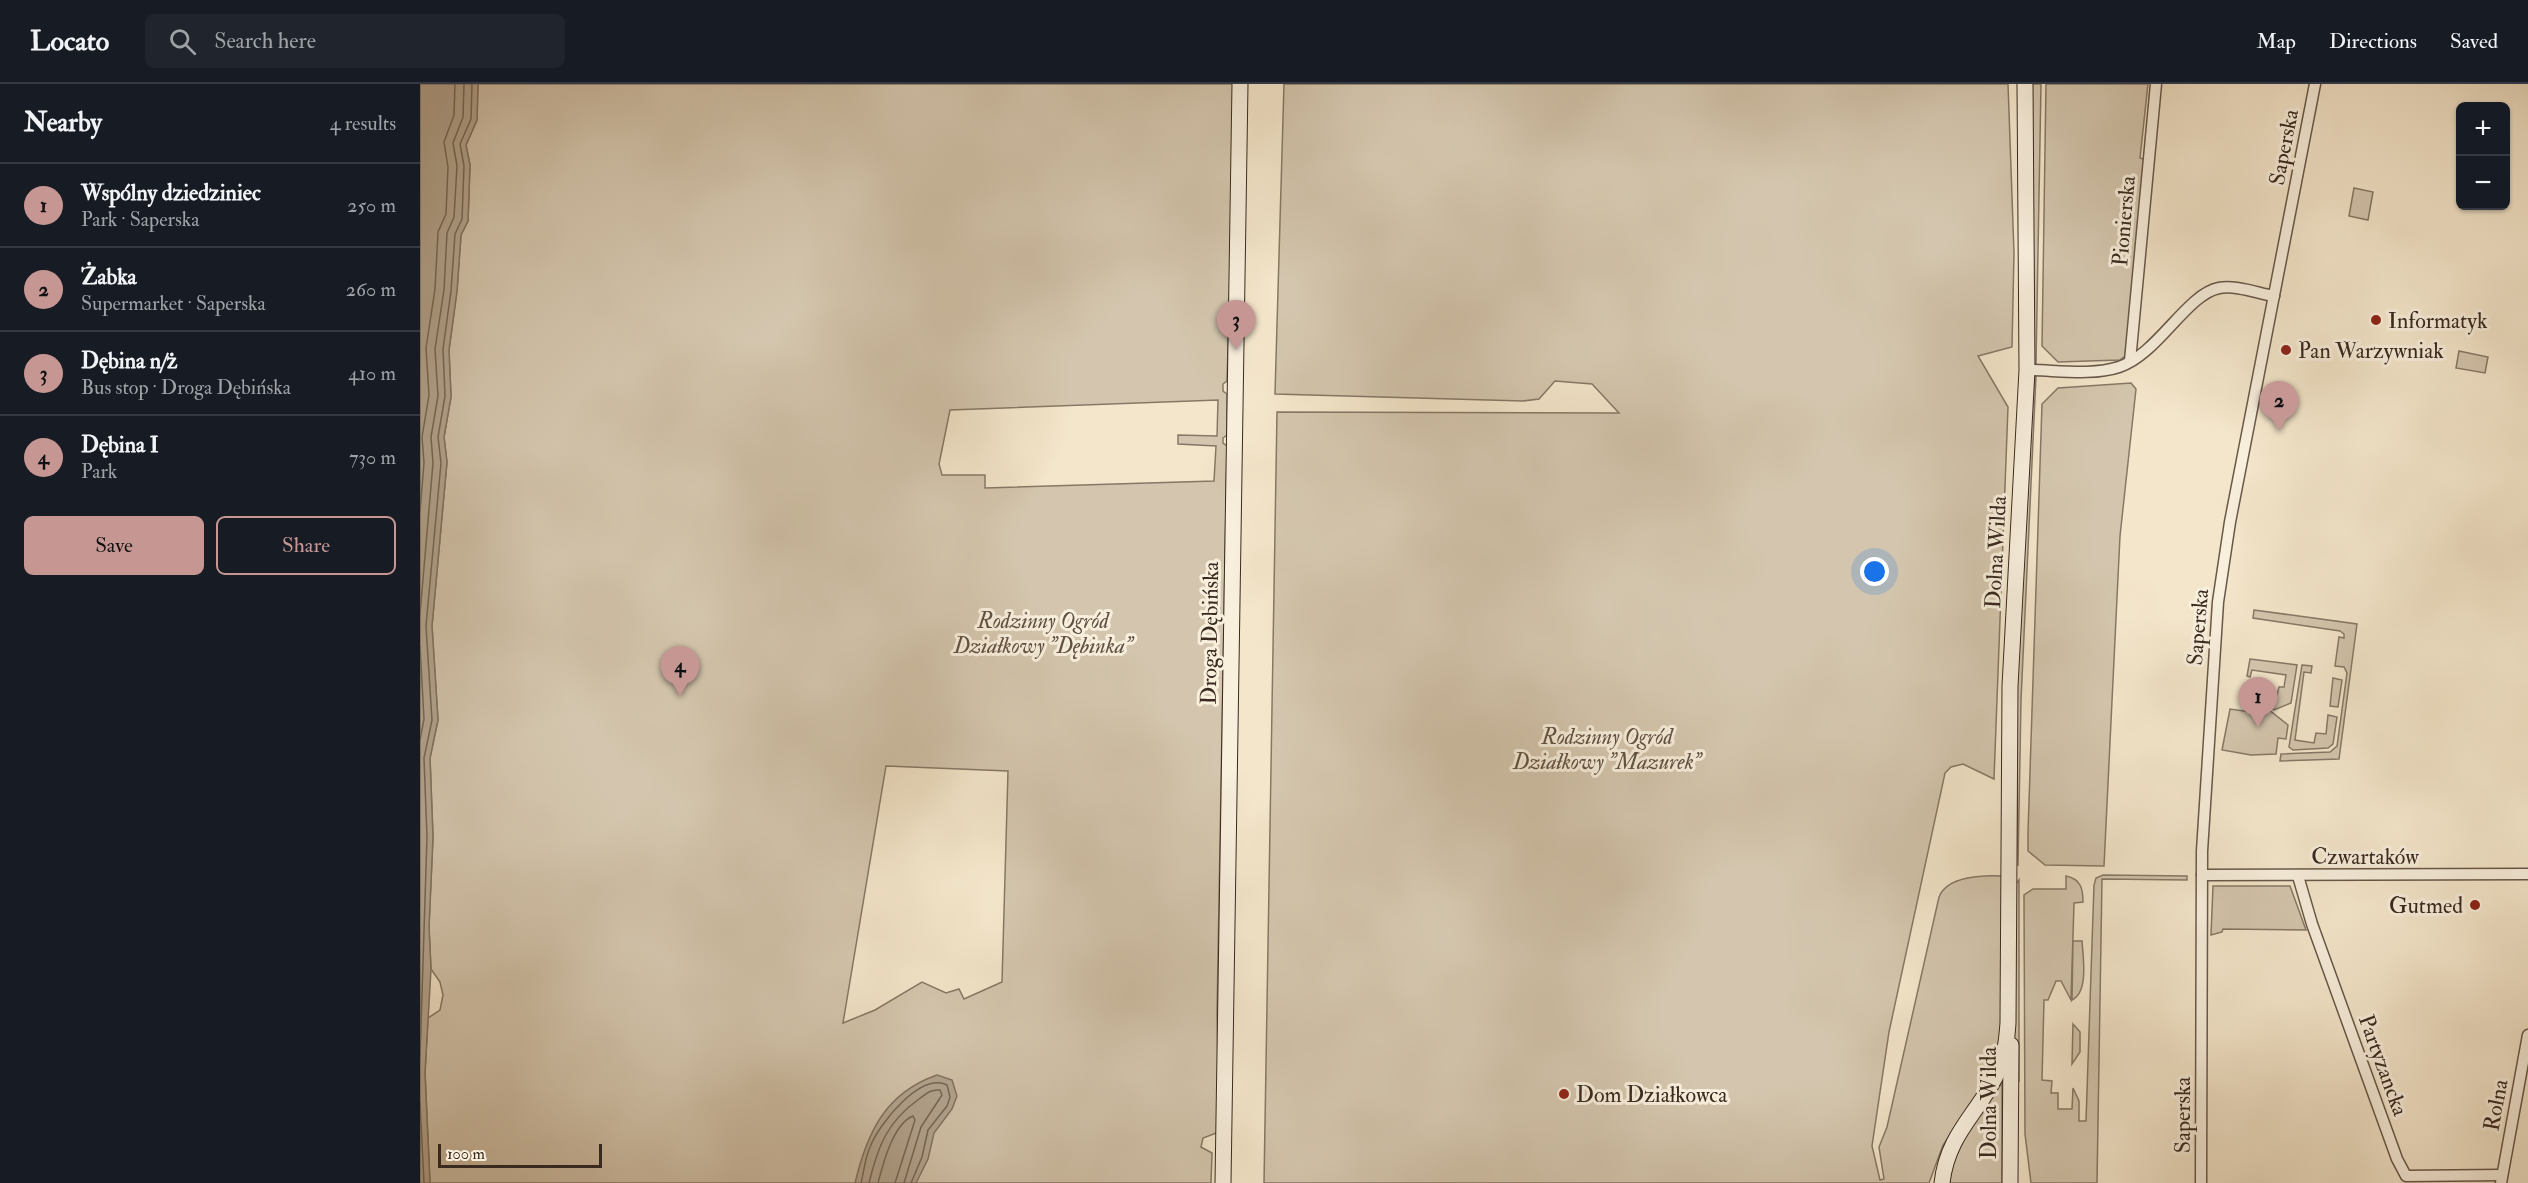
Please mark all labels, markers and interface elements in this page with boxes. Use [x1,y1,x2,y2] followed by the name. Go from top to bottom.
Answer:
[145,14,565,68] search box
[30,24,109,59] text: Locato
[166,25,199,58] icon: search
[214,27,316,55] text: Search here
[2256,28,2296,55] text: Map
[2329,28,2417,55] text: Directions
[2450,28,2498,55] text: Saved
[2456,102,2510,210] map controls
[2456,102,2510,156] button: +
[2263,106,2306,188] street label: Saperska
[24,107,102,139] text: Nearby
[330,111,396,136] text: 4 results
[2456,156,2510,210] button: −
[2106,174,2142,267] street label: Pionierska
[81,179,261,207] text: Wspólny dziedziniec
[40,193,47,218] text: 1
[347,193,396,218] text: 250 m
[81,207,200,232] text: Park · Saperska
[81,263,137,291] text: Żabka
[38,277,49,302] text: 2
[346,277,396,302] text: 260 m
[81,291,266,316] text: Supermarket · Saperska
[1216,300,1256,350] pin: 3
[2388,307,2488,335] place label: Informatyk
[2369,313,2383,327] marker: Informatyk
[2298,337,2444,365] place label: Pan Warzywniak
[2279,343,2293,357] marker: Pan Warzywniak
[81,347,177,375] text: Dębina n/ż
[40,361,47,386] text: 3
[348,361,396,386] text: 410 m
[81,375,291,400] text: Bus stop · Droga Dębińska
[2260,382,2298,431] pin: 2
[81,431,159,459] text: Dębina I
[38,445,49,470] text: 4
[349,445,396,470] text: 730 m
[81,459,117,484] text: Park
[1979,494,2013,609] street label: Dolna Wilda
[24,516,204,575] button: Save
[216,516,396,575] button: Share
[1860,557,1889,586] your location
[1195,560,1225,705] street label: Droga Dębińska
[2181,587,2216,667] street label: Saperska
[953,607,1135,660] park label: Rodzinny Ogród Działkowy "Dębinka"
[660,646,700,696] pin: 4
[2238,678,2278,727] pin: 1
[1512,723,1703,776] park label: Rodzinny Ogród Działkowy "Mazurek"
[2311,843,2419,871] street label: Czwartaków
[2389,892,2463,920] place label: Gutmed
[2468,898,2482,912] marker: Gutmed
[2352,1011,2415,1121] street label: Partyzancka
[1975,1046,2003,1159] street label: Dolna Wilda
[2169,1076,2198,1153] street label: Saperska
[2477,1076,2515,1133] street label: Rolna
[1576,1081,1728,1109] place label: Dom Działkowca
[1557,1087,1571,1101] marker: Dom Działkowca
[438,1141,602,1168] scale bar
[447,1144,485,1164] text: 100 m

